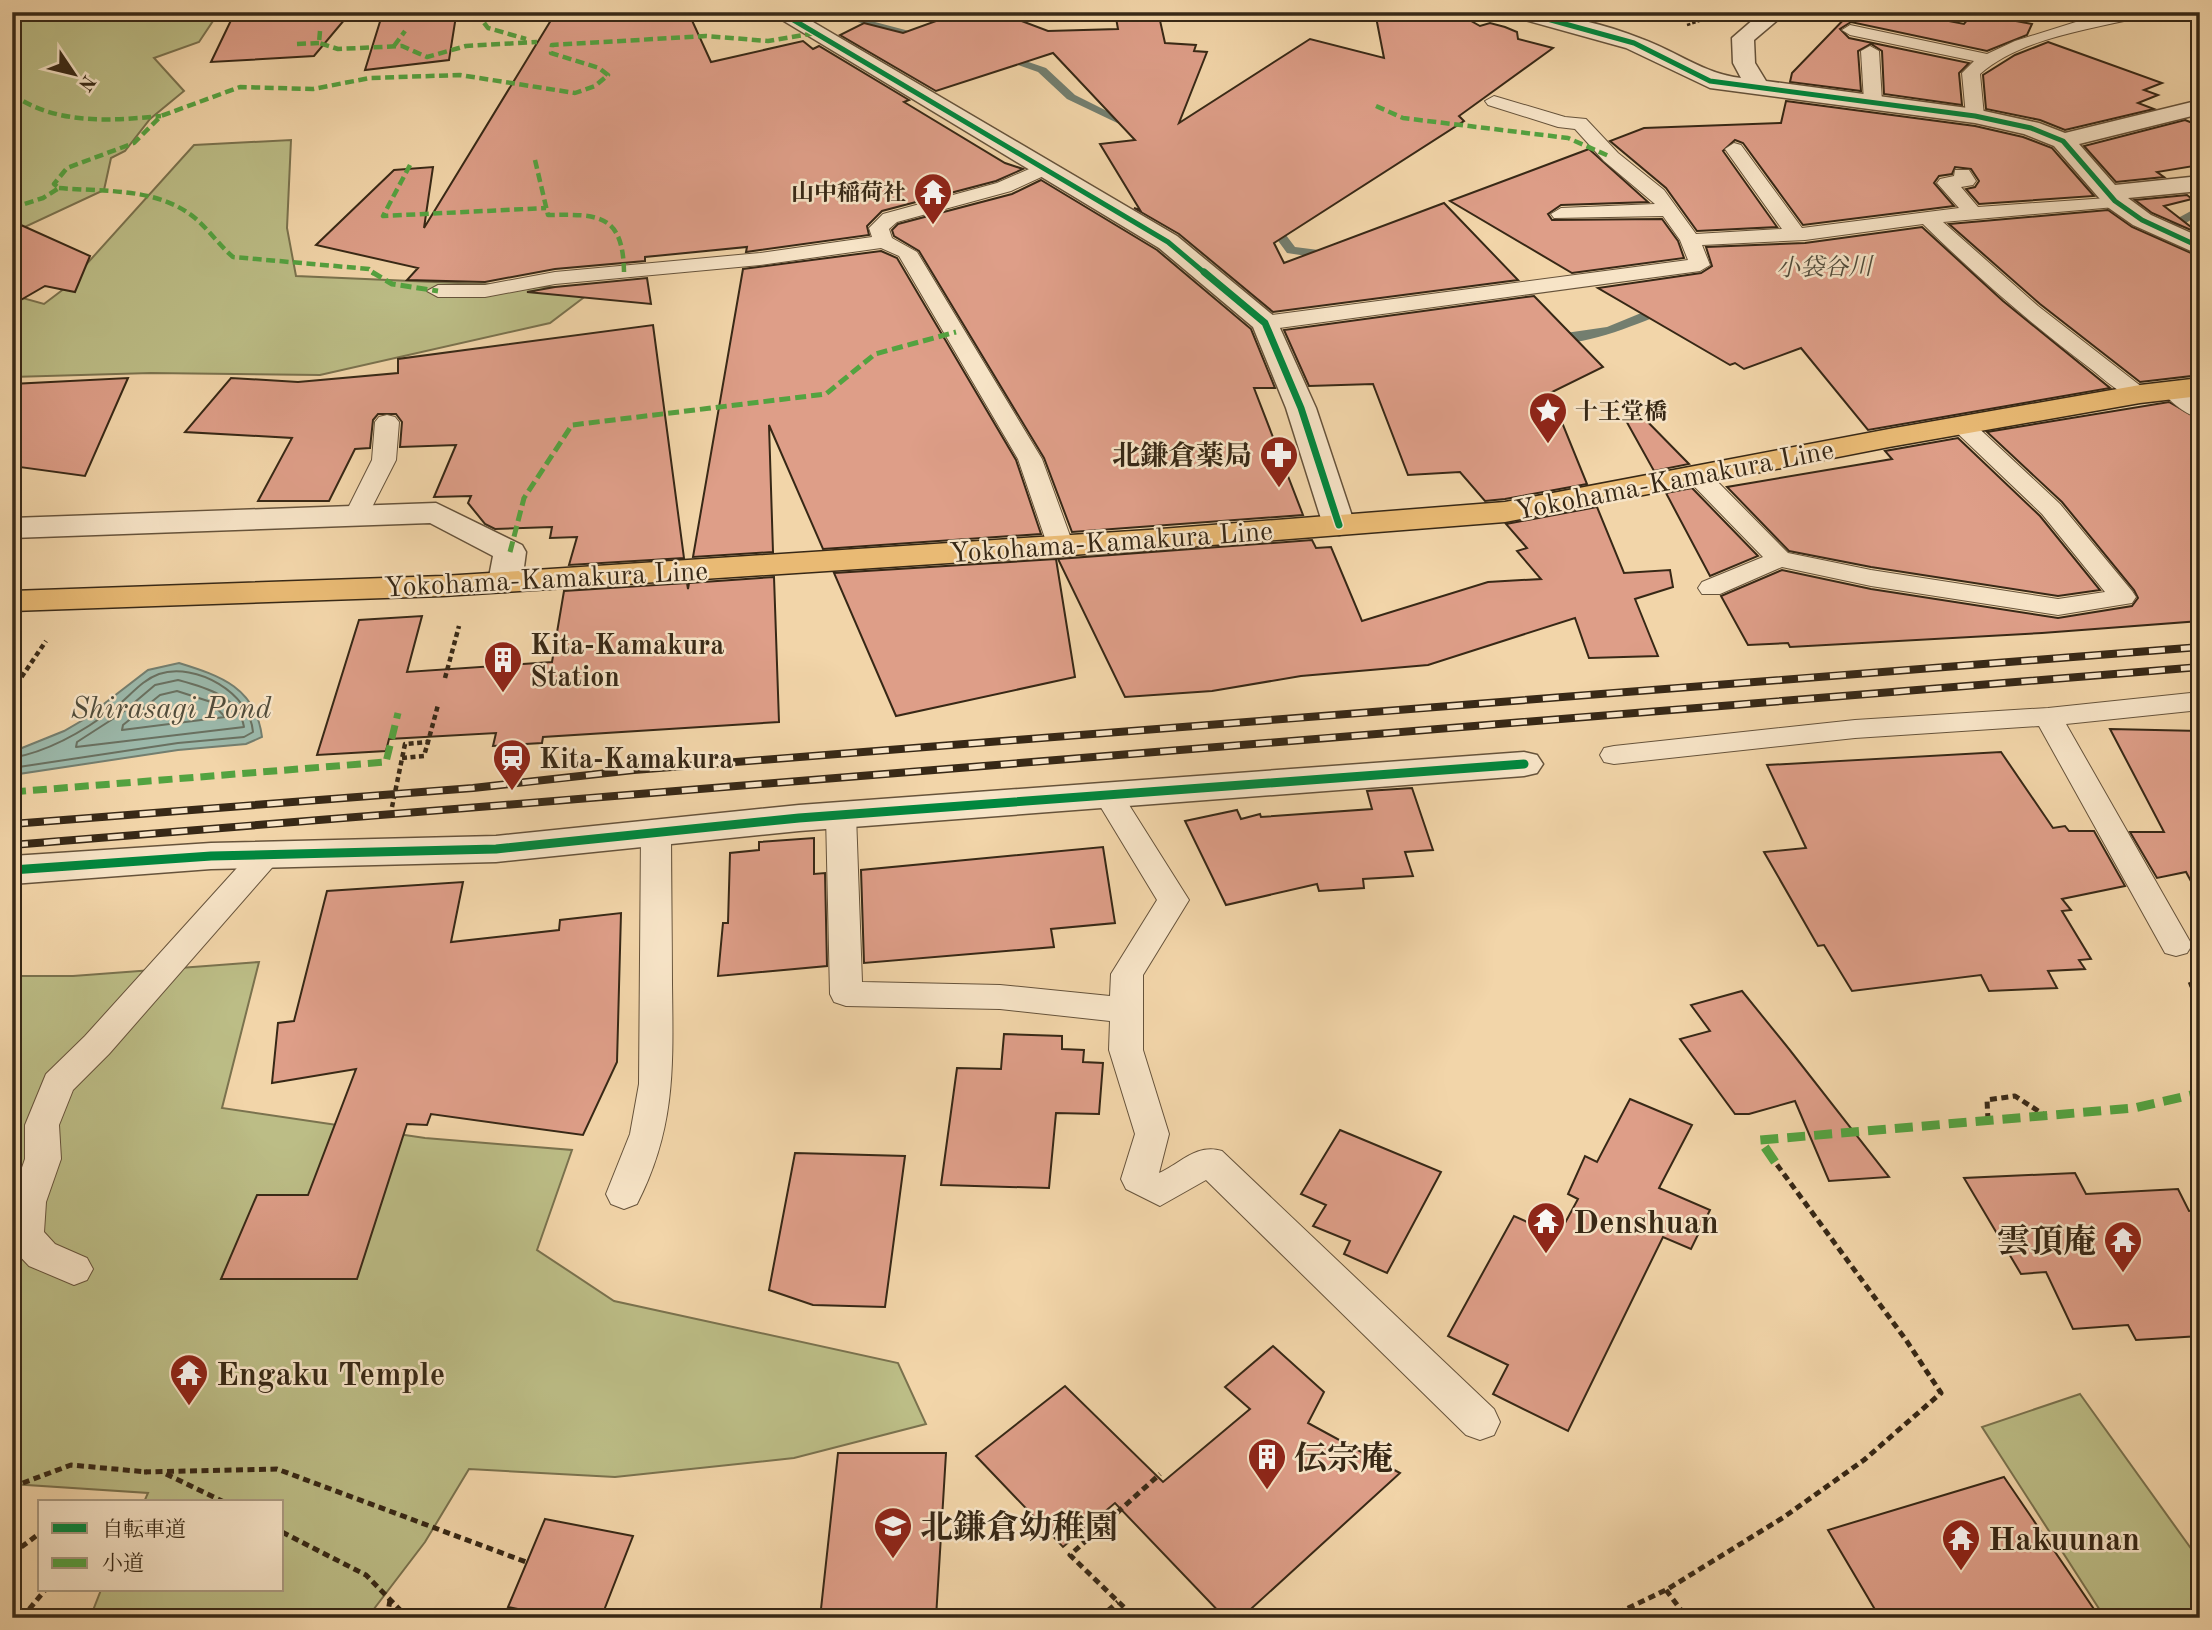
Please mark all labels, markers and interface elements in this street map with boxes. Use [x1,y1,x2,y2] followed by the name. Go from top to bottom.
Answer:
[38,38,108,108] north arrow
[74,71,98,94] text: N
[912,171,954,226] temple icon: 山中稲荷社
[791,180,906,205] place label: 山中稲荷社
[1776,253,1875,282] water label: 小袋谷川
[1527,390,1569,445] place icon: 十王堂橋
[1575,399,1667,424] place label: 十王堂橋
[1258,434,1300,489] pharmacy icon: 北鎌倉薬局
[1513,437,1836,527] street label: Yokohama-Kamakura Line
[1112,441,1252,472] place label: 北鎌倉薬局
[949,519,1274,569] street label: Yokohama-Kamakura Line
[384,559,709,603] street label: Yokohama-Kamakura Line
[530,633,725,693] place label: Kita-Kamakura Station
[482,639,524,694] building icon: Kita-Kamakura Station
[71,695,273,725] water label: Shirasagi Pond
[491,737,533,792] station icon: Kita-Kamakura
[539,747,734,775] place label: Kita-Kamakura
[1525,1200,1567,1255] temple icon: Denshuan
[1573,1208,1719,1241] place label: Denshuan
[2102,1219,2144,1274] temple icon: 雲頂庵
[1997,1223,2096,1260] place label: 雲頂庵
[168,1352,210,1407] temple icon: Engaku Temple
[216,1360,445,1393] place label: Engaku Temple
[1246,1436,1288,1491] building icon: 伝宗庵
[1294,1440,1393,1477] place label: 伝宗庵
[38,1500,284,1592] legend
[872,1505,914,1560] school or university icon: 北鎌倉幼稚園
[920,1509,1118,1546] place label: 北鎌倉幼稚園
[1940,1517,1982,1572] temple icon: Hakuunan
[102,1518,186,1541] text: 自転車道
[1988,1525,2140,1558] place label: Hakuunan
[102,1552,144,1575] text: 小道

